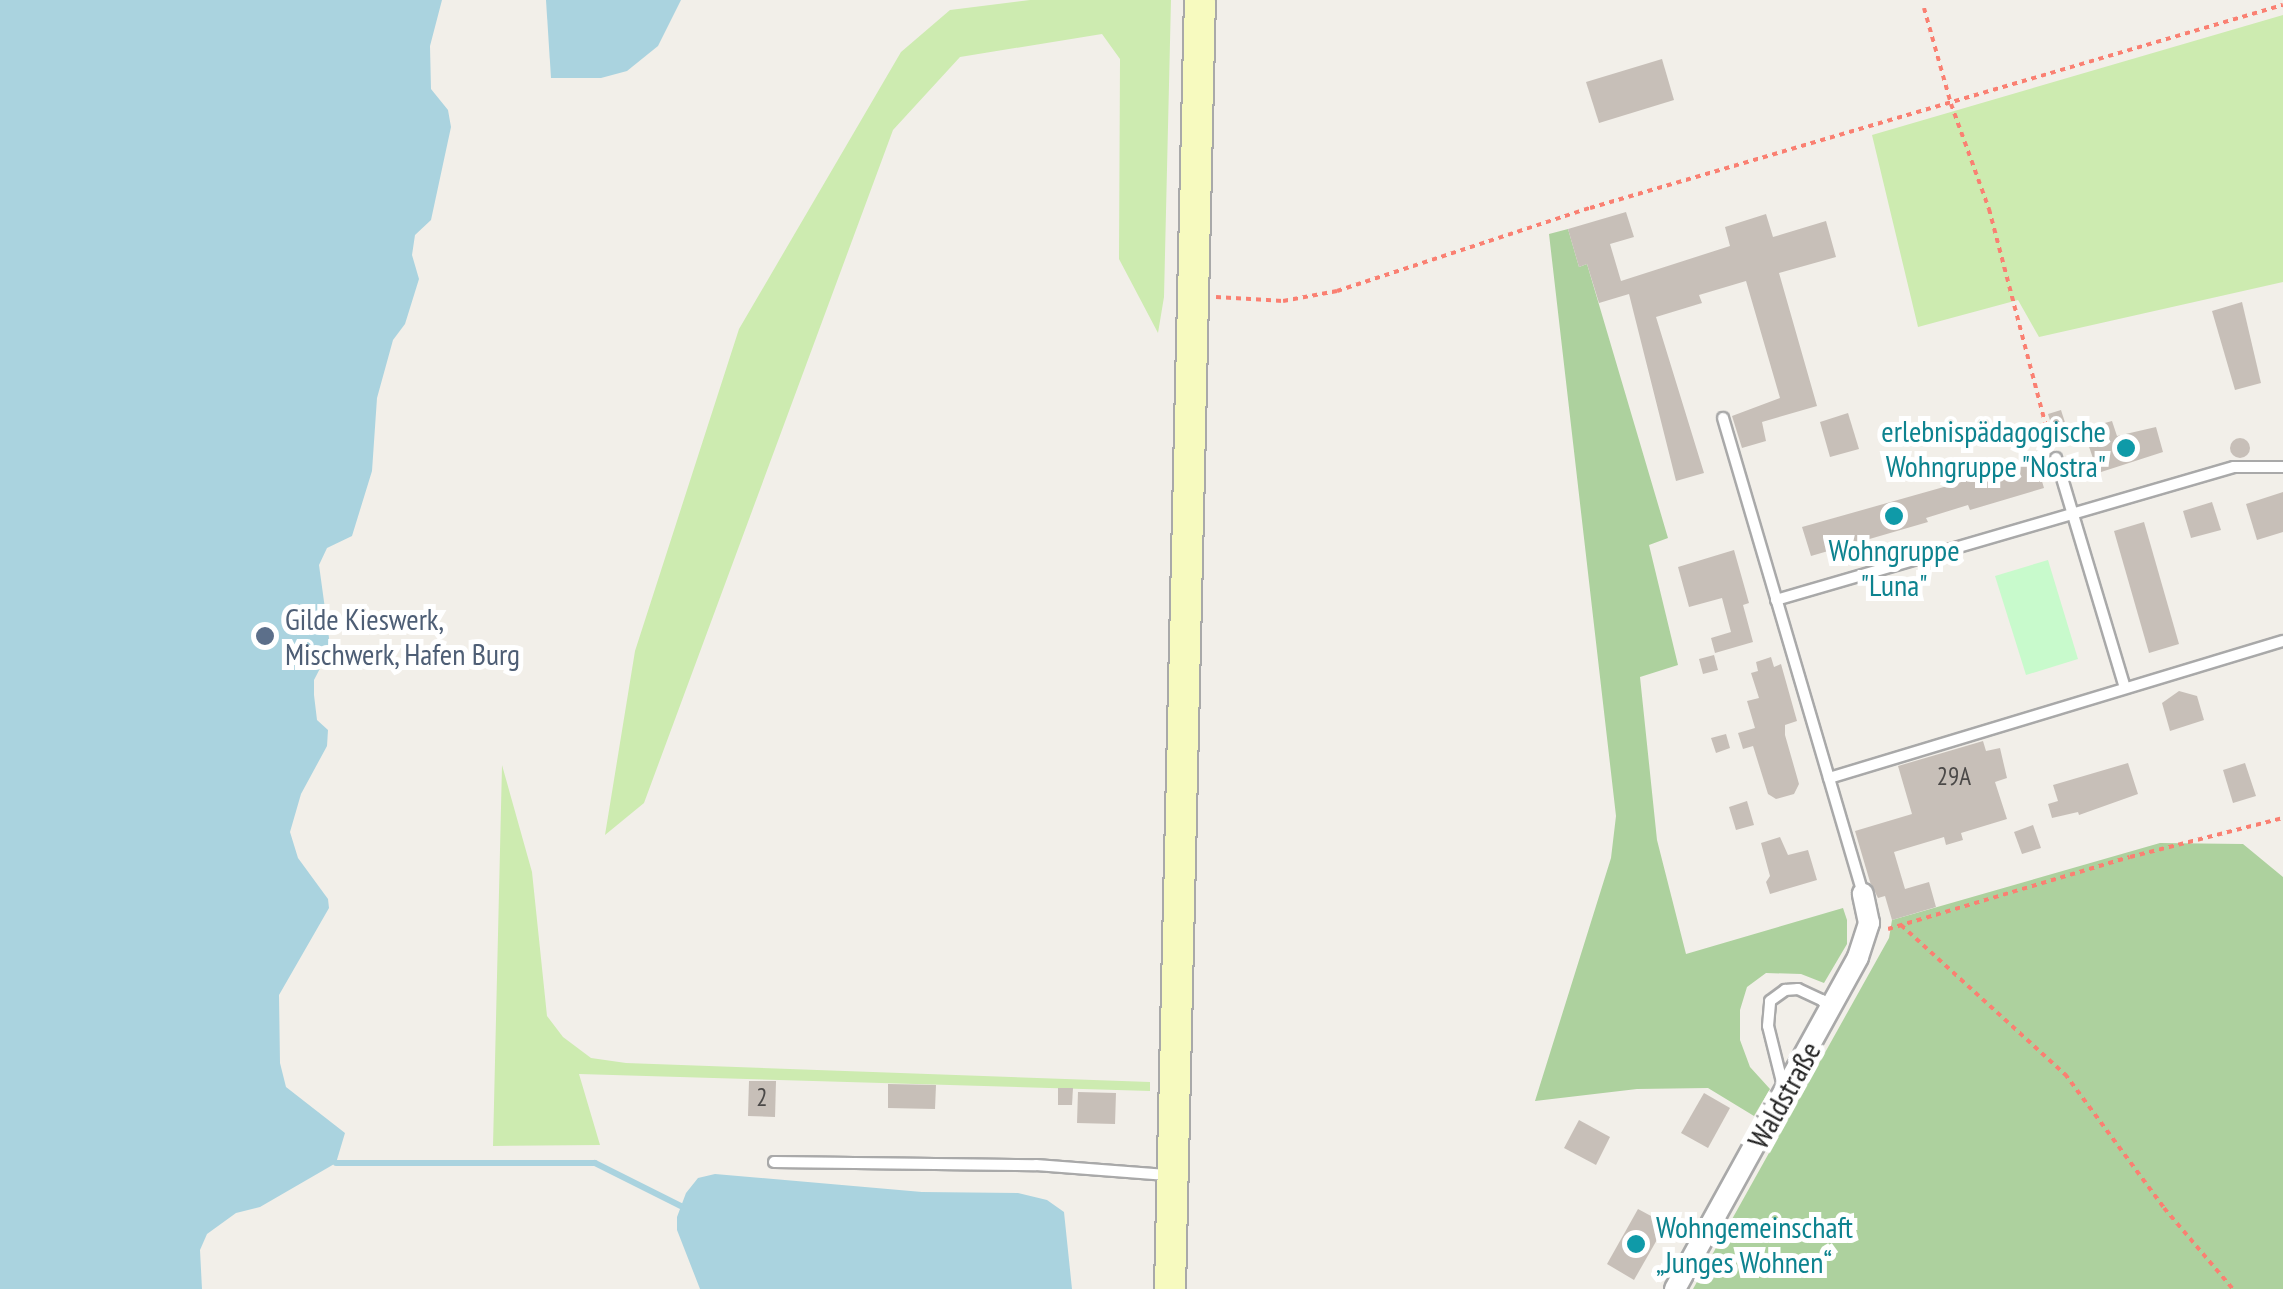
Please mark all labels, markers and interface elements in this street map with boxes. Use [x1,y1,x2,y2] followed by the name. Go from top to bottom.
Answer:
[1881,413,2106,484] place label: erlebnispädagogische Wohngruppe "Nostra"
[2115,437,2137,459] marker: erlebnispädagogische Wohngruppe "Nostra"
[1883,505,1905,527] marker: Wohngruppe "Luna"
[1828,532,1960,602] place label: Wohngruppe "Luna"
[285,601,522,672] place label: Gilde Kieswerk, Mischwerk, Hafen Burg
[254,625,276,647] marker: Gilde Kieswerk, Mischwerk, Hafen Burg
[1937,761,1971,791] house number: 29A
[1740,1035,1828,1155] street label: Waldstraße
[756,1082,768,1112] house number: 2
[1656,1209,1853,1280] place label: Wohngemeinschaft „Junges Wohnen“
[1625,1233,1647,1255] marker: Wohngemeinschaft „Junges Wohnen“

